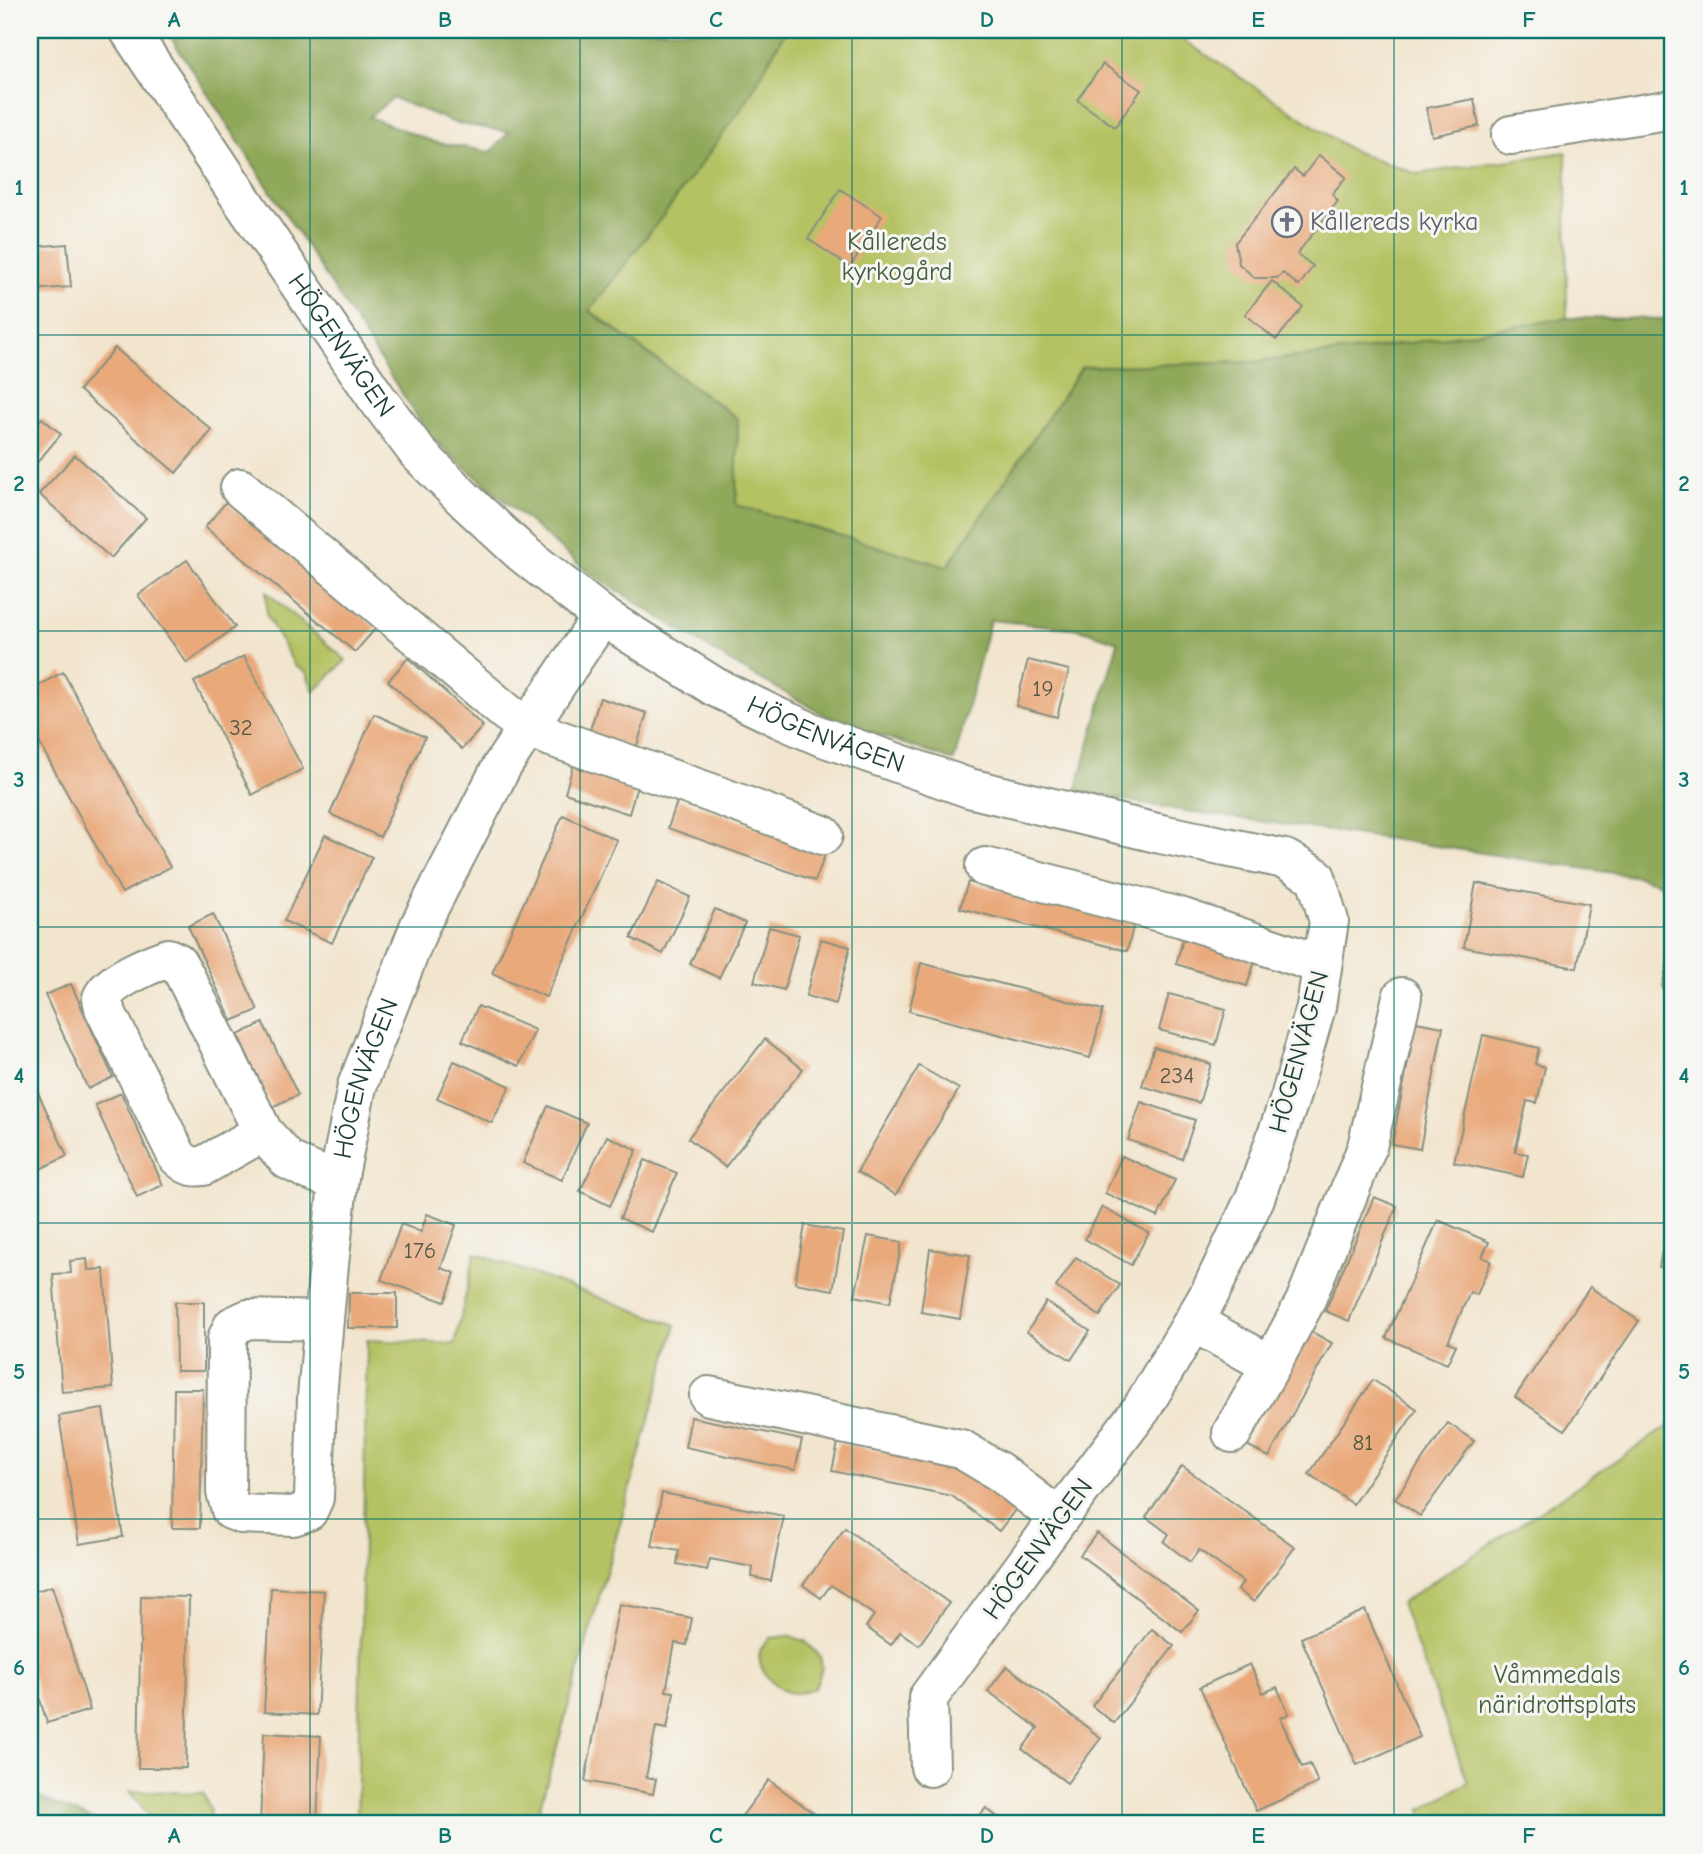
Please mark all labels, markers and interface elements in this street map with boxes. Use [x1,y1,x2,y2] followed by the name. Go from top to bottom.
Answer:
[168,6,181,33] text: A
[438,6,452,33] text: B
[709,6,723,33] text: C
[980,6,994,33] text: D
[1251,6,1265,33] text: E
[1522,6,1536,33] text: F
[14,174,24,201] text: 1
[1679,174,1689,201] text: 1
[1270,205,1304,239] church icon: Kållereds kyrka
[1310,207,1479,237] place label: Kållereds kyrka
[842,227,952,287] park label: Kållereds kyrkogård
[282,268,401,423] street label: HÖGENVÄGEN
[13,470,25,497] text: 2
[1678,470,1690,497] text: 2
[1032,675,1054,702] house number: 19
[742,690,909,779] street label: HÖGENVÄGEN
[229,714,253,741] house number: 32
[13,766,25,793] text: 3
[1678,766,1690,793] text: 3
[1263,968,1335,1136] street label: HÖGENVÄGEN
[328,994,405,1161] street label: HÖGENVÄGEN
[14,1062,25,1089] text: 4
[1160,1062,1194,1089] house number: 234
[1679,1062,1690,1089] text: 4
[404,1237,436,1264] house number: 176
[13,1358,25,1385] text: 5
[1678,1358,1690,1385] text: 5
[1353,1429,1373,1456] house number: 81
[977,1473,1099,1625] street label: HÖGENVÄGEN
[13,1654,25,1681] text: 6
[1678,1654,1690,1681] text: 6
[1478,1660,1636,1720] park label: Våmmedals näridrottsplats
[168,1822,181,1849] text: A
[438,1822,452,1849] text: B
[709,1822,723,1849] text: C
[980,1822,994,1849] text: D
[1251,1822,1265,1849] text: E
[1522,1822,1536,1849] text: F

